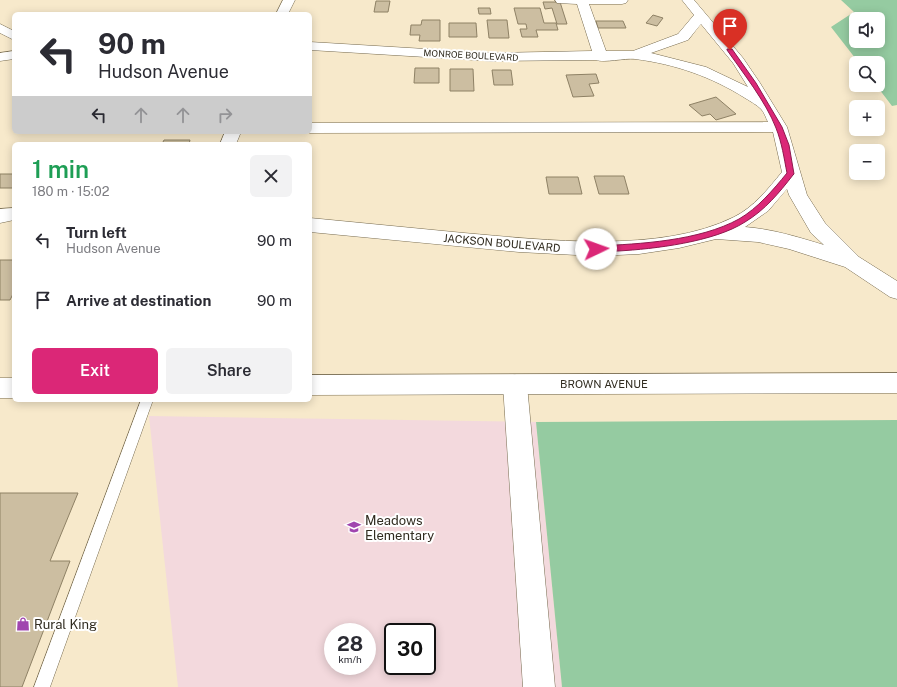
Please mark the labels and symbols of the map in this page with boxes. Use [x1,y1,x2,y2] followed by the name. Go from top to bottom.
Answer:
[713,9,747,50] pin
[423,47,519,63] street label: MONROE BOULEVARD
[575,228,617,270] position arrow
[443,232,561,254] street label: JACKSON BOULEVARD
[560,378,648,390] street label: BROWN AVENUE
[365,513,434,543] place label: Meadows Elementary
[346,519,362,535] school or university icon: Meadows Elementary
[15,616,31,632] shop icon: Rural King
[34,617,97,632] place label: Rural King
[384,623,436,675] speed limit sign: 30

